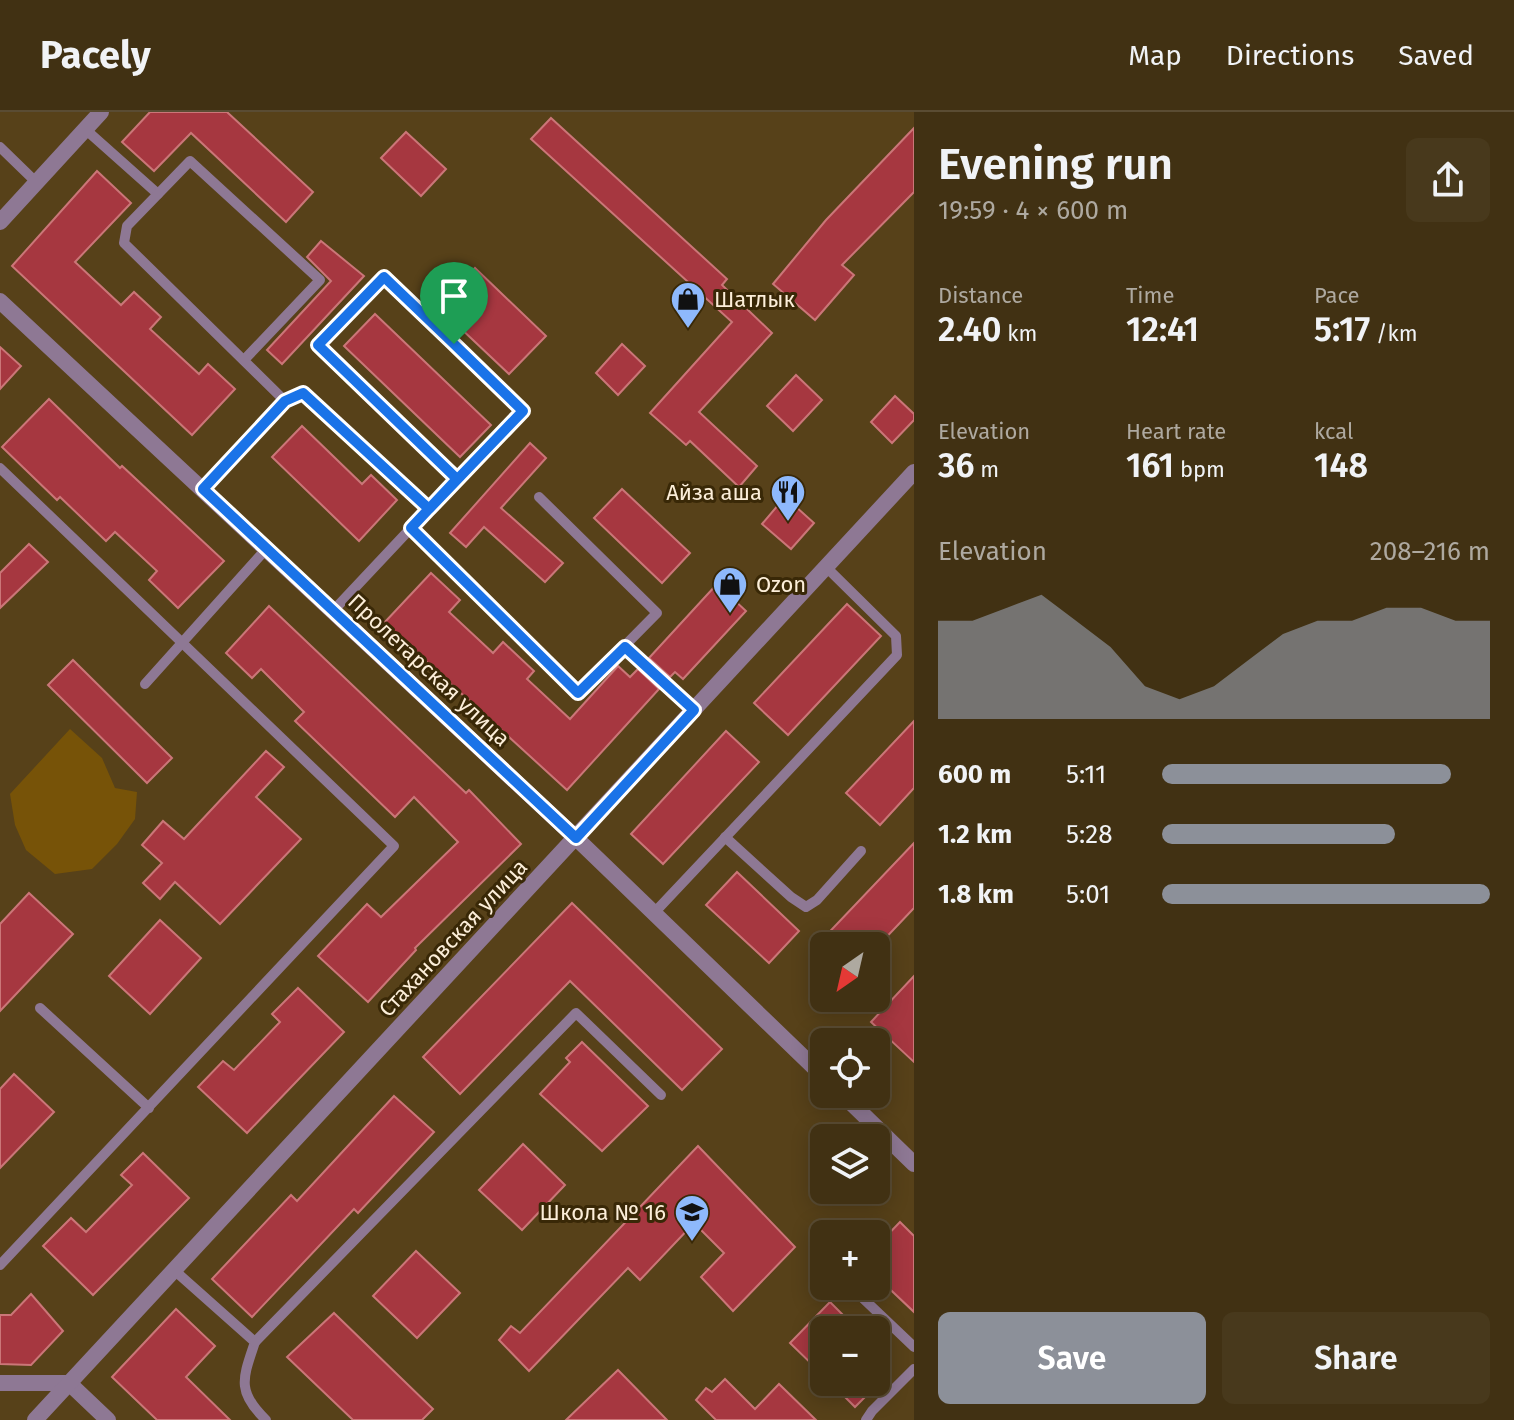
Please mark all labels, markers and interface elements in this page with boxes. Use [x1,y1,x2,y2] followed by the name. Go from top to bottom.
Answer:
[40,32,151,78] text: Pacely
[1128,39,1182,72] text: Map
[1226,39,1354,72] text: Directions
[1398,39,1474,72] text: Saved
[938,138,1173,191] text: Evening run
[1406,138,1490,222] button: share
[938,195,1128,226] text: 19:59 · 4 × 600 m
[420,262,488,344] pin
[432,274,476,318] icon: arrive
[669,280,707,330] shop icon: Шатлык
[938,282,1023,309] text: Distance
[1126,282,1174,309] text: Time
[1314,282,1360,309] text: Pace
[714,286,796,313] place label: Шатлык
[938,309,1001,350] text: 2.40
[1126,309,1199,350] text: 12:41
[1314,309,1370,350] text: 5:17
[1001,320,1037,347] text: km
[1370,320,1418,347] text: /km
[938,418,1030,445] text: Elevation
[1126,418,1226,445] text: Heart rate
[1314,418,1354,445] text: kcal
[938,445,974,486] text: 36
[1126,445,1174,486] text: 161
[1314,445,1368,486] text: 148
[974,456,999,483] text: m
[1174,456,1225,483] text: bpm
[769,473,807,523] restaurant icon: Айза аша
[666,479,762,506] place label: Айза аша
[938,536,1047,567] text: Elevation
[1370,536,1490,567] text: 208–216 m
[711,565,749,615] shop icon: Ozon
[756,571,806,598] place label: Ozon
[342,588,516,752] street label: Пролетарская улица
[938,759,1011,790] text: 600 m
[1066,759,1106,790] text: 5:11
[938,819,1012,850] text: 1.2 km
[1066,819,1112,850] text: 5:28
[373,854,533,1022] street label: Стахановская улица
[938,879,1014,910] text: 1.8 km
[1066,879,1110,910] text: 5:01
[810,932,890,1012] north arrow
[810,932,890,1396] map controls
[810,1028,890,1108] button: locate
[810,1124,890,1204] button: layers
[673,1193,711,1243] school or university icon: Школа № 16
[540,1199,666,1226] place label: Школа № 16
[810,1220,890,1300] button: +
[938,1312,1206,1404] button: Save
[1222,1312,1490,1404] button: Share
[810,1316,890,1396] button: −

